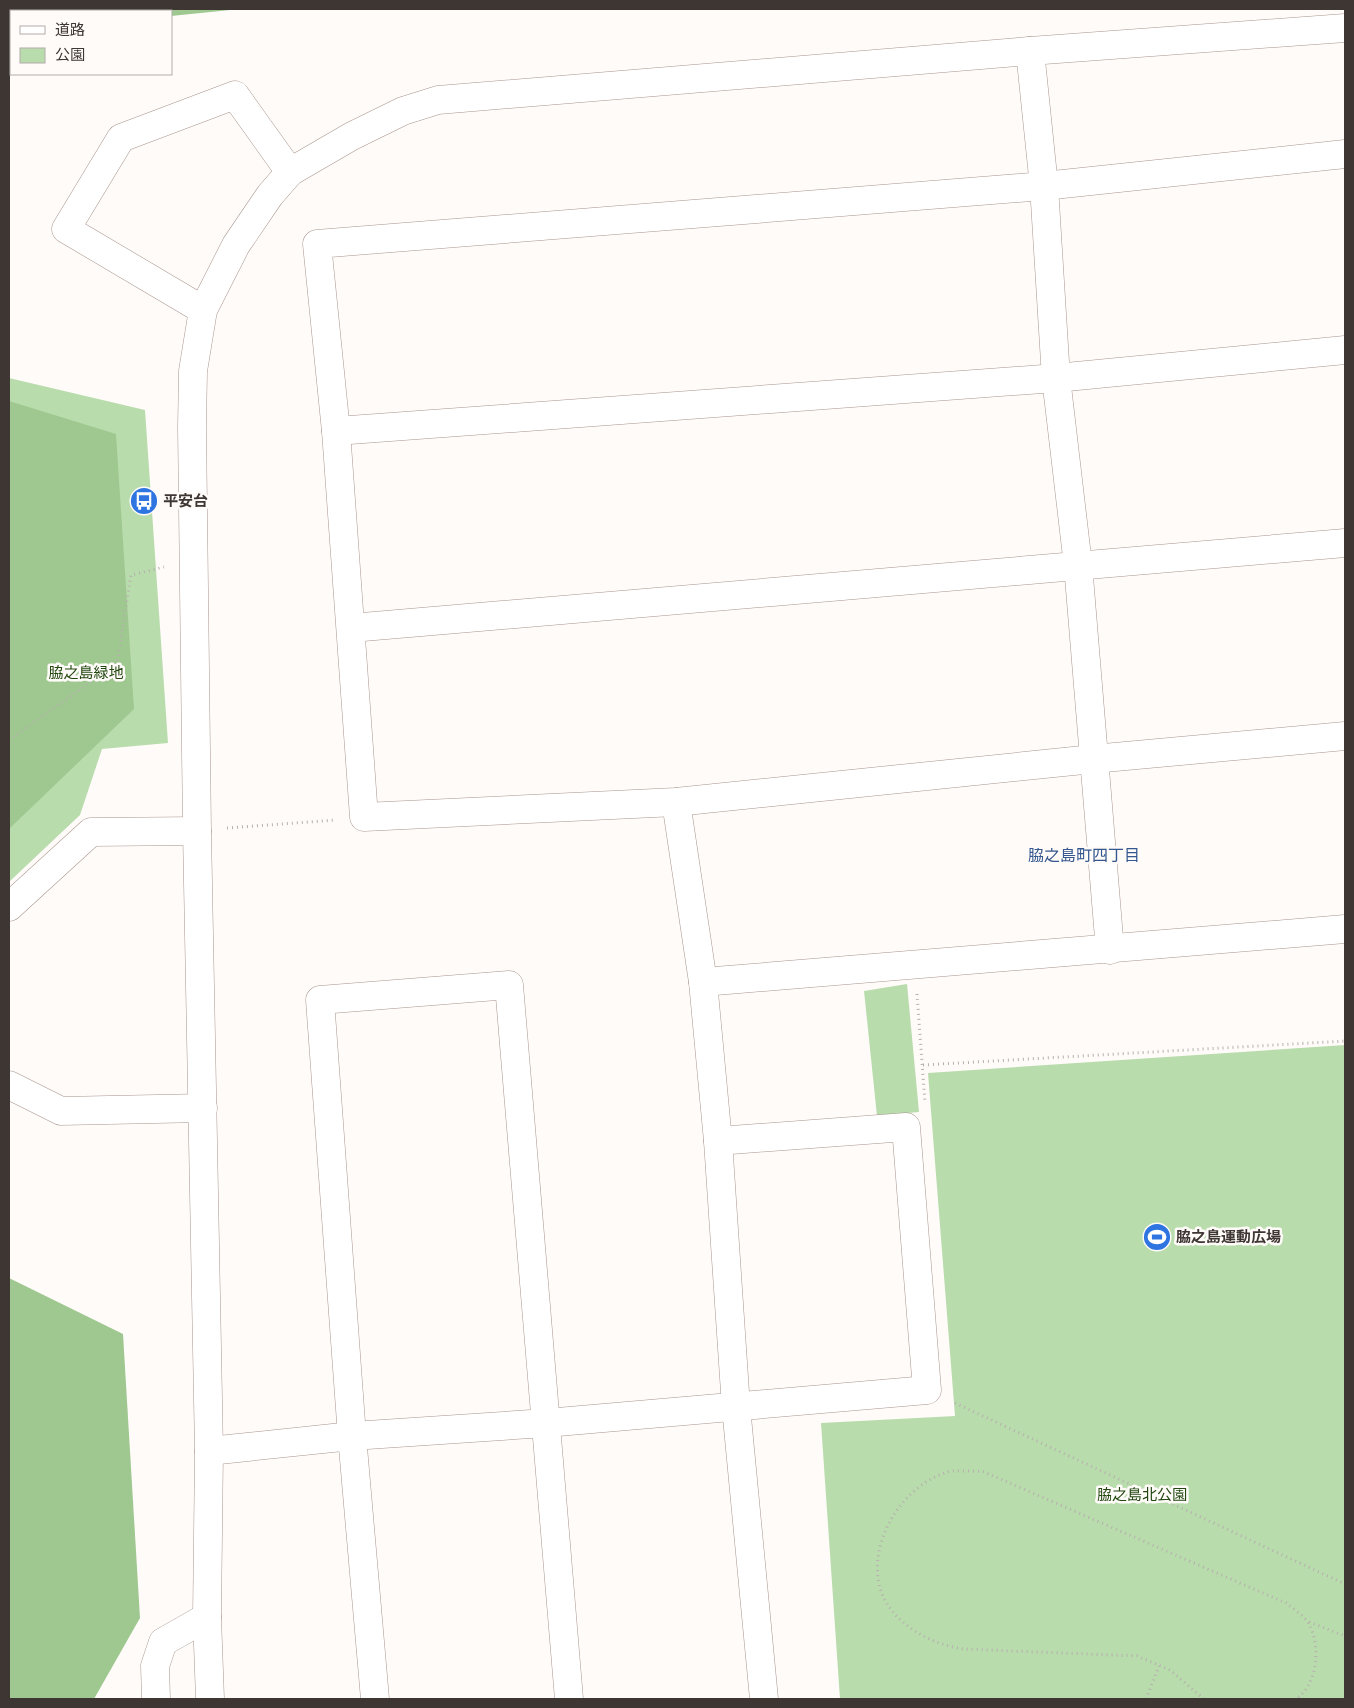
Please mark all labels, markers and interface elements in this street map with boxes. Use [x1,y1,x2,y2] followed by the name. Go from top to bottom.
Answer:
[10,10,172,75] legend
[55,20,85,38] text: 道路
[55,45,85,63] text: 公園
[129,486,159,516] bus stop icon: 平安台
[163,491,208,509] place label: 平安台
[48,663,124,681] park label: 脇之島緑地
[1028,845,1140,864] district label: 脇之島町四丁目
[1142,1222,1172,1252] sports icon: 脇之島運動広場
[1176,1227,1281,1245] place label: 脇之島運動広場
[1097,1485,1187,1503] park label: 脇之島北公園

